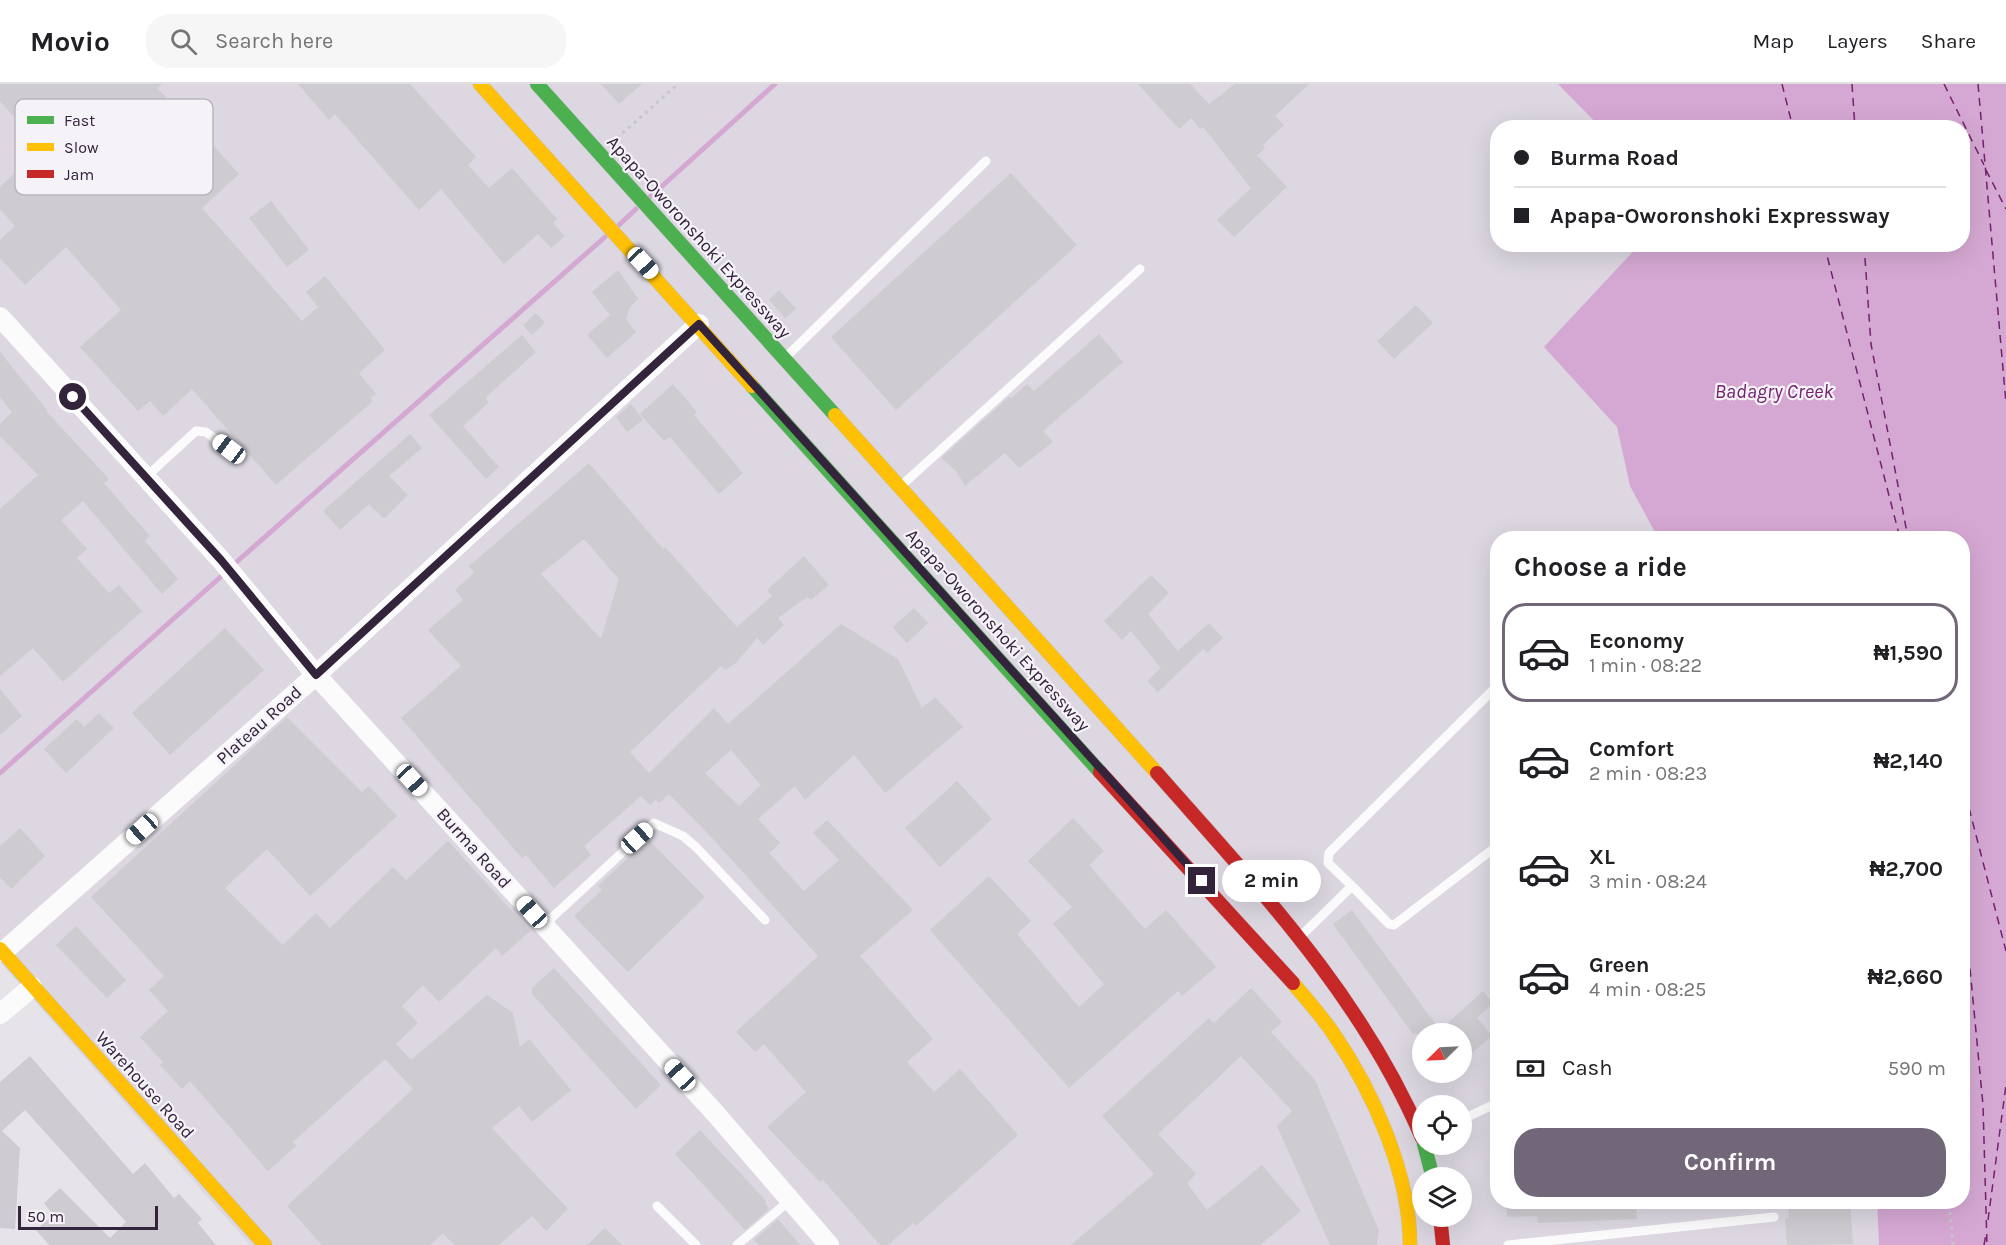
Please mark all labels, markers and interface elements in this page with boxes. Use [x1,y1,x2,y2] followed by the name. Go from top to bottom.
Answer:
[146,14,566,68] search box
[30,25,110,58] text: Movio
[167,25,200,58] icon: search
[215,28,333,54] text: Search here
[1752,29,1794,53] text: Map
[1827,29,1888,53] text: Layers
[1921,29,1976,53] text: Share
[15,99,213,195] legend
[64,111,95,130] text: Fast
[602,131,796,343] street label: Apapa-Oworonshoki Expressway
[64,138,99,157] text: Slow
[1550,145,1679,171] text: Burma Road
[64,165,94,184] text: Jam
[1550,203,1890,229] text: Apapa-Oworonshoki Expressway
[624,244,662,282] car
[1715,380,1834,403] water label: Badagry Creek
[59,383,86,410] route start
[209,431,249,467] car
[901,524,1095,736] street label: Apapa-Oworonshoki Expressway
[1514,551,1687,583] text: Choose a ride
[1517,626,1571,680] icon: car
[1589,628,1684,654] text: Economy
[1874,640,1943,666] text: ₦1,590
[1589,654,1702,677] text: 1 min · 08:22
[212,681,306,769] street label: Plateau Road
[1517,734,1571,788] icon: car
[1589,736,1674,762] text: Comfort
[1873,748,1943,774] text: ₦2,140
[393,761,431,799] car
[1589,762,1707,785] text: 2 min · 08:23
[432,803,516,893] street label: Burma Road
[123,810,161,848] car
[618,819,656,857] car
[1517,842,1571,896] icon: car
[1589,844,1615,870] text: XL
[1869,856,1943,882] text: ₦2,700
[1223,860,1322,902] callout: 2 min
[1188,867,1215,894] route end
[1244,869,1299,892] text: 2 min
[1589,870,1707,893] text: 3 min · 08:24
[513,893,551,931] car
[1517,950,1571,1004] icon: car
[1589,952,1650,978] text: Green
[1868,964,1943,990] text: ₦2,660
[1589,978,1706,1001] text: 4 min · 08:25
[1412,1023,1472,1083] north arrow
[1412,1023,1472,1227] map controls
[91,1027,199,1143] street label: Warehouse Road
[1514,1052,1547,1085] icon: cash
[1562,1055,1612,1081] text: Cash
[661,1056,699,1094] car
[1888,1057,1946,1080] text: 590 m
[1412,1095,1472,1155] button: locate
[1514,1128,1946,1197] button: Confirm
[1412,1167,1472,1227] button: layers
[18,1203,158,1230] scale bar
[27,1207,64,1226] text: 50 m

